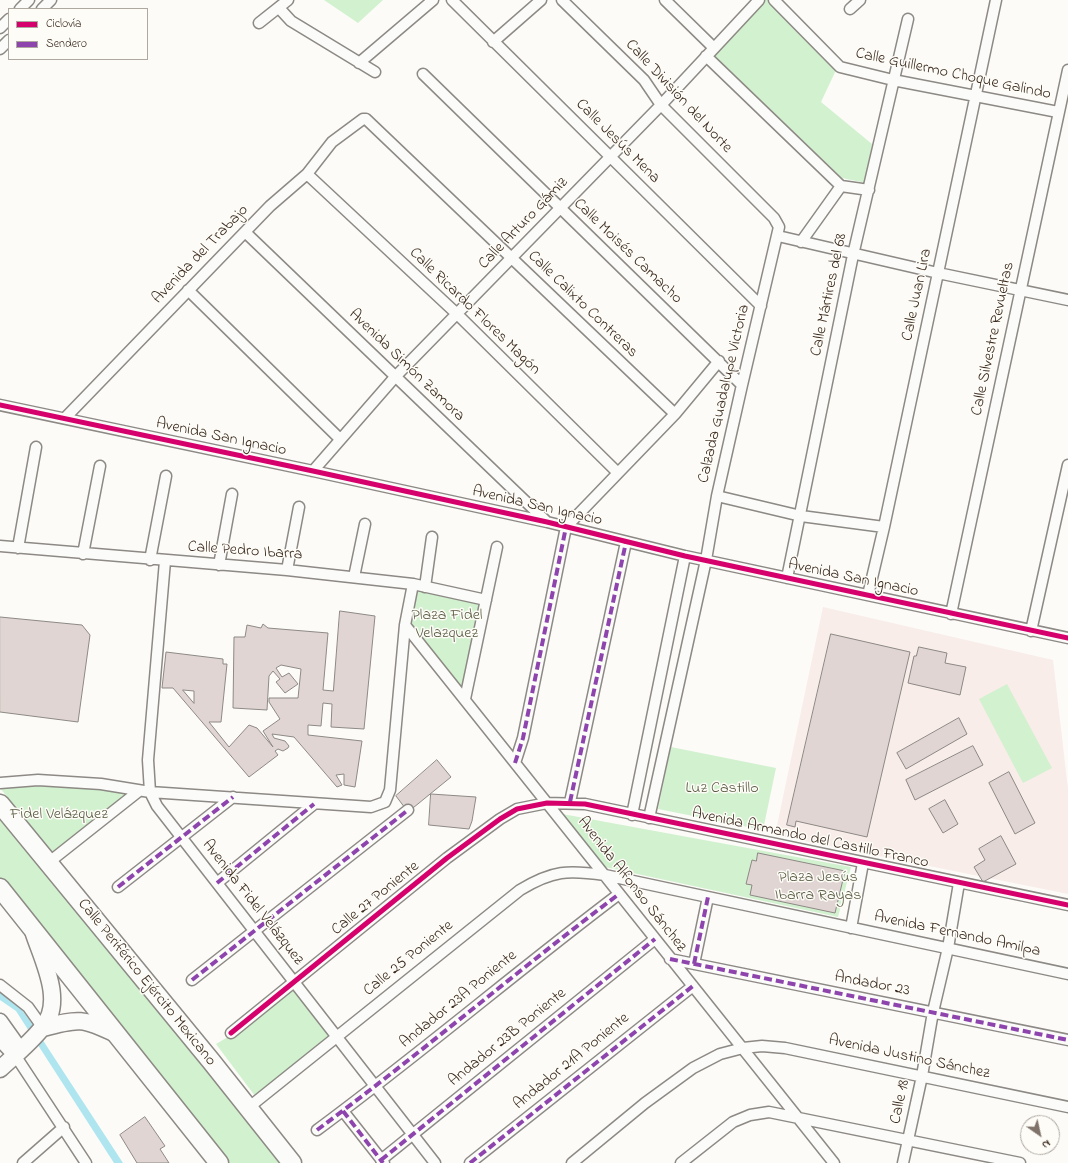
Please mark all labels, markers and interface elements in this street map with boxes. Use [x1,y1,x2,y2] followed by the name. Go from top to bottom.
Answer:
[8,8,148,60] legend
[46,15,82,33] text: Ciclovía
[46,35,87,53] text: Sendero
[620,36,736,158] street label: Calle División del Norte
[854,45,1052,105] street label: Calle Guillermo Choque Galindo
[571,96,663,188] street label: Calle Jesús Mena
[475,174,573,274] street label: Calle Arturo Gámiz
[569,195,685,309] street label: Calle Moisés Camacho
[149,201,253,309] street label: Avenida del Trabajo
[808,232,852,358] street label: Calle Mártires del 68
[404,244,544,380] street label: Calle Ricardo Flores Magón
[523,247,641,363] street label: Calle Calixto Contreras
[899,247,937,343] street label: Calle Juan Lira
[968,260,1020,418] street label: Calle Silvestre Revueltas
[695,303,755,485] street label: Calzada Guadalupe Victoria
[344,306,468,426] street label: Avenida Simón Zamora
[154,415,288,461] street label: Avenida San Ignacio
[470,483,604,531] street label: Avenida San Ignacio
[187,538,303,566] street label: Calle Pedro Ibarra
[786,556,920,602] street label: Avenida San Ignacio
[411,606,483,644] park label: Plaza Fidel Velazquez
[685,779,759,799] park label: Luz Castillo
[10,805,108,825] park label: Fidel Velázquez
[690,805,930,873] street label: Avenida Armando del Castillo Franco
[572,813,690,957] street label: Avenida Alfonso Sánchez
[197,836,307,970] street label: Avenida Fidel Velázquez
[328,858,424,940] street label: Calle 27 Poniente
[775,868,861,906] park label: Plaza Jesús Ibarra Rayas
[73,895,219,1071] street label: Calle Periférico Ejército Mexicano
[872,908,1042,962] street label: Avenida Fernando Amilpa
[360,917,458,1001] street label: Calle 25 Poniente
[397,947,521,1053] street label: Andador 23A Poniente
[833,968,911,1002] street label: Andador 23
[445,985,571,1091] street label: Andador 23B Poniente
[510,1009,634,1115] street label: Andador 21A Poniente
[827,1032,991,1084] street label: Avenida Justino Sánchez
[887,1078,915,1126] street label: Calle 18
[1020,1115,1060,1155] north arrow
[1039,1135,1054,1153] text: N

